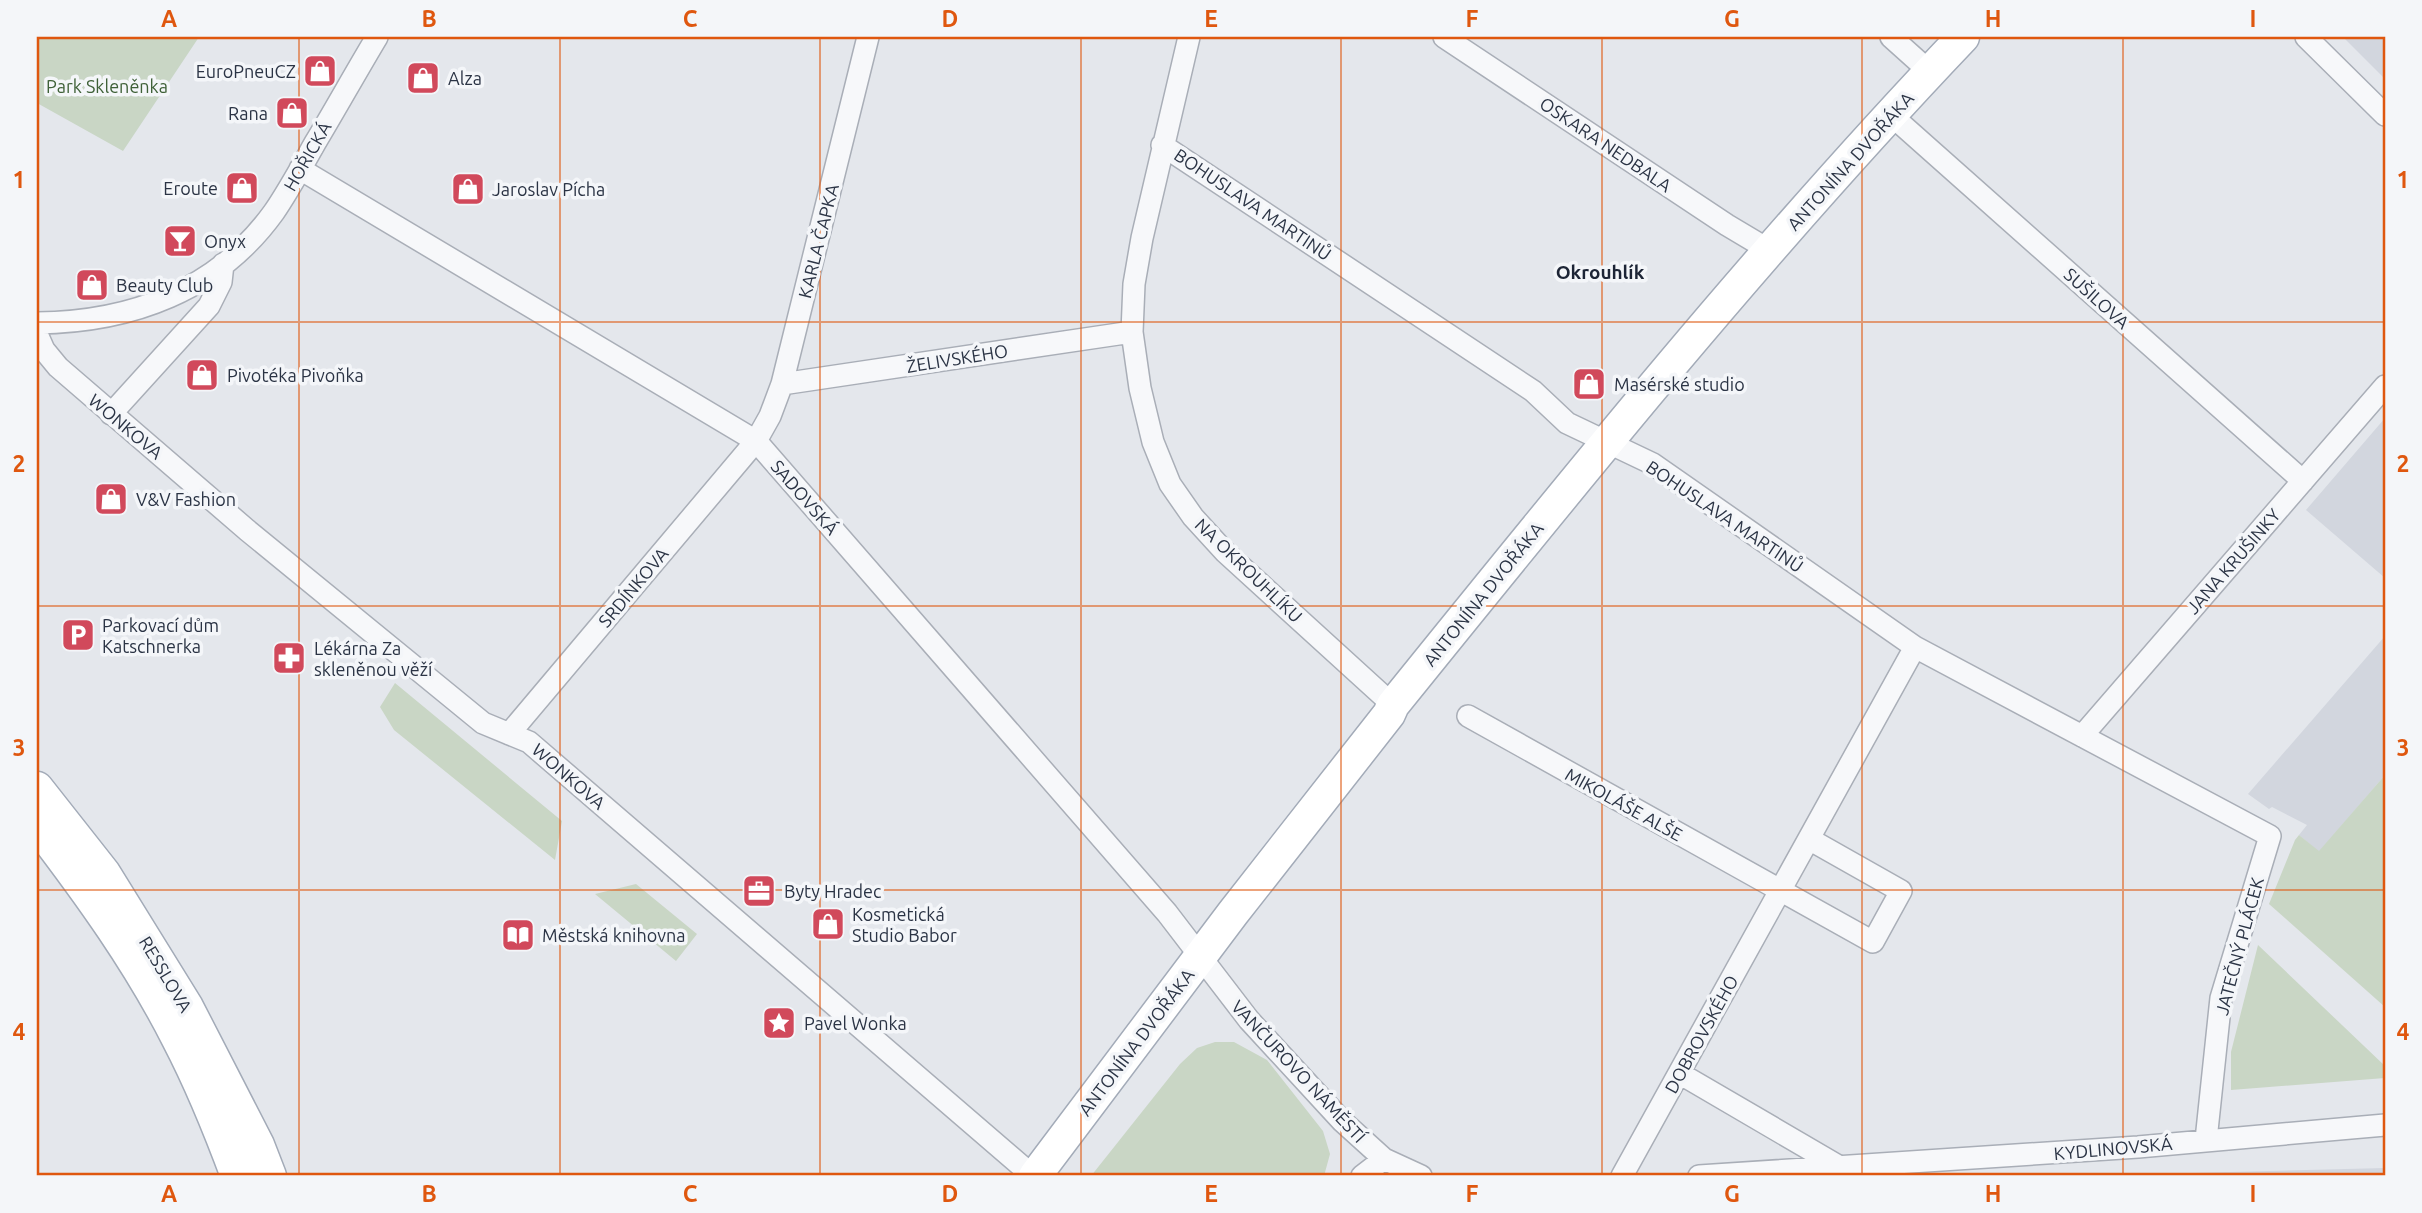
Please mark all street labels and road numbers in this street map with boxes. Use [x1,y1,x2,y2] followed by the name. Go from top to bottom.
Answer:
[1782,87,1917,234] street label: ANTONÍNA DVOŘÁKA
[1536,93,1676,196] street label: OSKARA NEDBALA
[278,117,335,194] street label: HOŘICKÁ
[1171,143,1336,264] street label: BOHUSLAVA MARTINŮ
[793,181,842,300] street label: KARLA ČAPKA
[2060,263,2134,332] street label: SUŠILOVA
[905,339,1009,376] street label: ŽELIVSKÉHO
[85,389,167,463] street label: WONKOVA
[767,455,844,538] street label: SADOVSKÁ
[1643,455,1808,576] street label: BOHUSLAVA MARTINŮ
[2181,503,2284,618] street label: JANA KRUŠINKY
[1191,513,1307,626] street label: NA OKROUHLÍKU
[1418,517,1547,670] street label: ANTONÍNA DVOŘÁKA
[593,542,672,631] street label: SRDÍNKOVA
[529,739,610,813] street label: WONKOVA
[1562,763,1686,844] street label: MIKOLÁŠE ALŠE
[2210,875,2267,1017] street label: JATEČNÝ PLÁCEK
[136,933,197,1016] street label: RESSLOVA
[1073,964,1198,1119] street label: ANTONÍNA DVOŘÁKA
[1659,971,1742,1096] street label: DOBROVSKÉHO
[1228,995,1371,1146] street label: VANČUROVO NÁMĚSTÍ
[2053,1132,2173,1163] street label: KYDLINOVSKÁ

